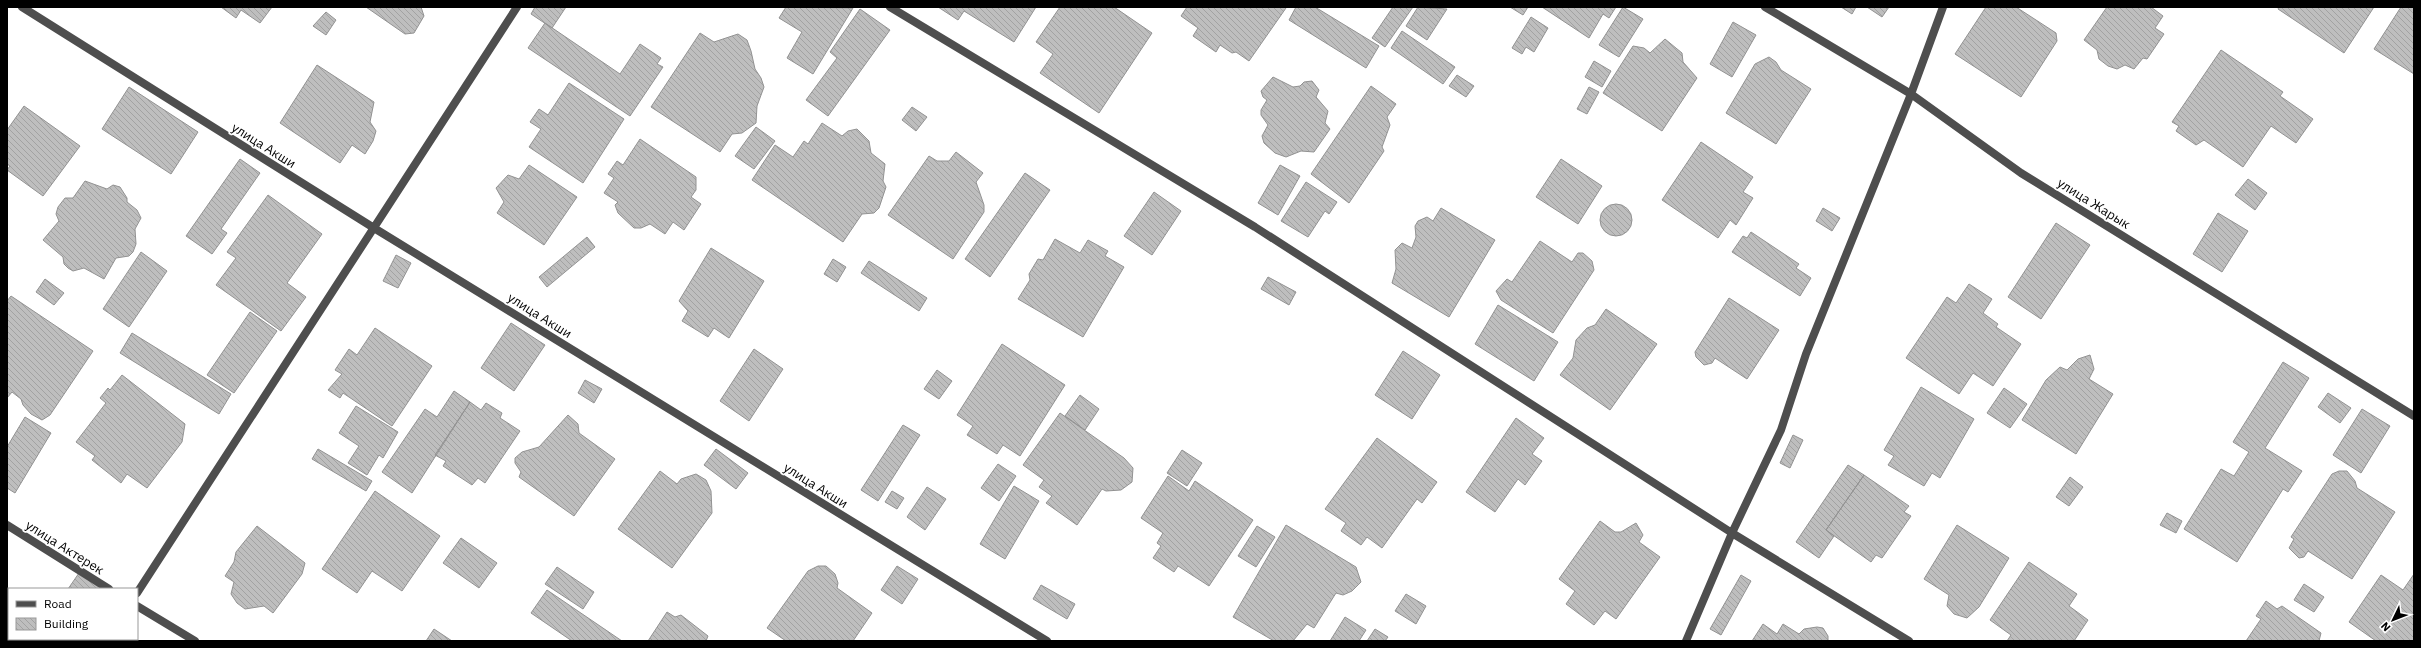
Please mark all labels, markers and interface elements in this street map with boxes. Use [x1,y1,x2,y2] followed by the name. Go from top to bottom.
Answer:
[228,119,299,172] street label: улица Акши
[2054,174,2133,233] street label: улица Жарык
[504,289,575,342] street label: улица Акши
[780,459,851,512] street label: улица Акши
[22,517,107,578] street label: улица Актерек
[8,588,138,640] legend
[44,596,72,611] text: Road
[2373,600,2413,640] north arrow
[44,616,89,631] text: Building
[2378,619,2394,635] text: N

